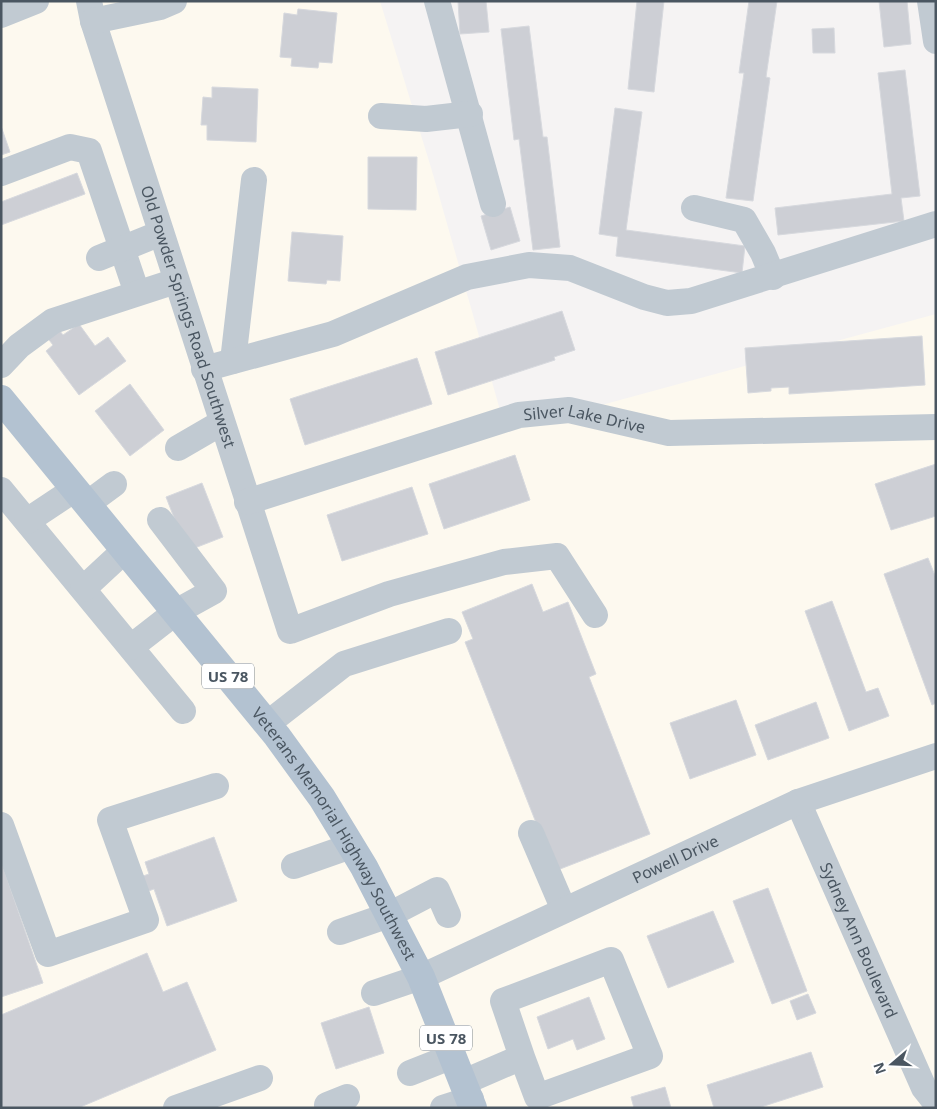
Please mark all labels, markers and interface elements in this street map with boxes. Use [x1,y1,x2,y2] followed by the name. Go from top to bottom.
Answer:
[136,183,241,451] street label: Old Powder Springs Road Southwest
[522,399,648,438] street label: Silver Lake Drive
[202,664,254,688] road number: US 78
[247,703,422,964] street label: Veterans Memorial Highway Southwest
[629,829,722,888] street label: Powell Drive
[815,859,903,1022] street label: Sydney Ann Boulevard
[420,1026,472,1050] road number: US 78
[867,1039,917,1089] north arrow
[868,1060,890,1077] text: N

